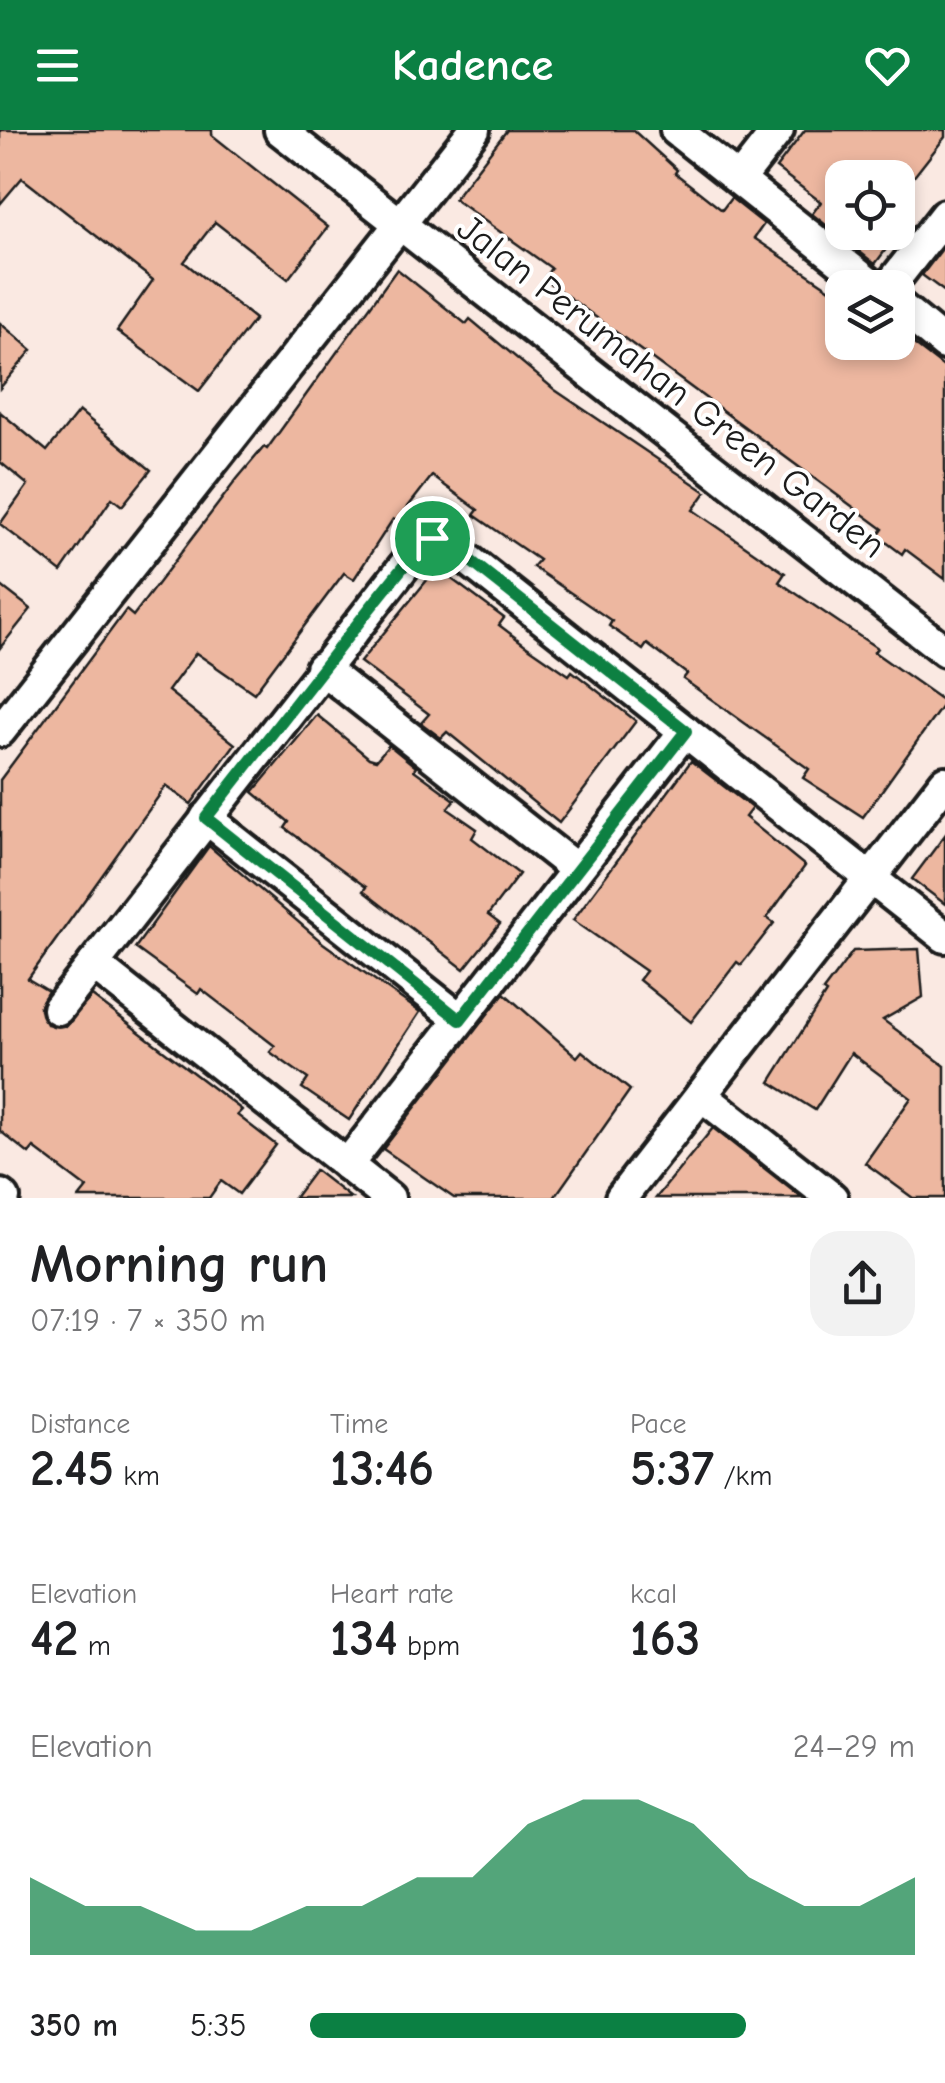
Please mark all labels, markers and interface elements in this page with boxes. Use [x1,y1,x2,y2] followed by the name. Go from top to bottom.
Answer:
[30,38,85,93] icon: menu
[860,38,915,93] icon: heart
[392,39,553,91] text: Kadence
[825,160,915,360] map controls
[825,160,915,250] button: locate
[449,206,894,568] street label: Jalan Perumahan Green Garden
[825,270,915,360] button: layers
[390,496,475,581] pin
[405,511,460,566] icon: arrive
[810,1231,915,1336] button: share
[30,1232,328,1296] text: Morning run
[30,1302,266,1339] text: 07:19 · 7 × 350 m
[30,1408,130,1440] text: Distance
[330,1408,388,1440] text: Time
[630,1408,686,1440] text: Pace
[30,1440,114,1498] text: 2.45
[330,1440,434,1498] text: 13:46
[630,1440,714,1498] text: 5:37
[114,1460,160,1492] text: km
[714,1460,772,1492] text: /km
[30,1578,137,1610] text: Elevation
[330,1578,453,1610] text: Heart rate
[630,1578,677,1610] text: kcal
[30,1610,78,1668] text: 42
[330,1610,398,1668] text: 134
[630,1610,700,1668] text: 163
[78,1630,111,1662] text: m
[398,1630,460,1662] text: bpm
[30,1728,153,1765] text: Elevation
[793,1728,915,1765] text: 24–29 m
[30,2007,118,2044] text: 350 m
[190,2007,247,2044] text: 5:35

